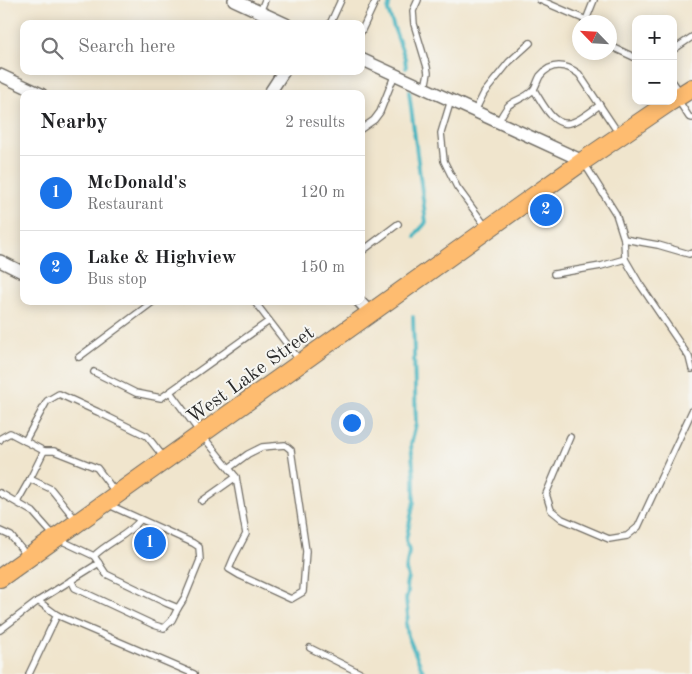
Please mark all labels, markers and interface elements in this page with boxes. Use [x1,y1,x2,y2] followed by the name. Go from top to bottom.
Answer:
[572,15,617,60] north arrow
[632,15,677,105] map controls
[632,15,677,60] button: +
[20,20,365,75] search box
[38,34,66,62] icon: search
[78,38,175,57] text: Search here
[632,60,677,105] button: −
[40,112,108,133] text: Nearby
[285,115,345,131] text: 2 results
[87,174,186,193] text: McDonald's
[51,185,61,201] text: 1
[300,185,345,201] text: 120 m
[530,191,562,229] pin: 2
[87,197,164,213] text: Restaurant
[87,249,236,268] text: Lake & Highview
[51,260,61,276] text: 2
[300,260,345,276] text: 150 m
[87,272,147,288] text: Bus stop
[184,323,318,428] street label: West Lake Street
[339,410,365,436] your location
[134,524,166,562] pin: 1

